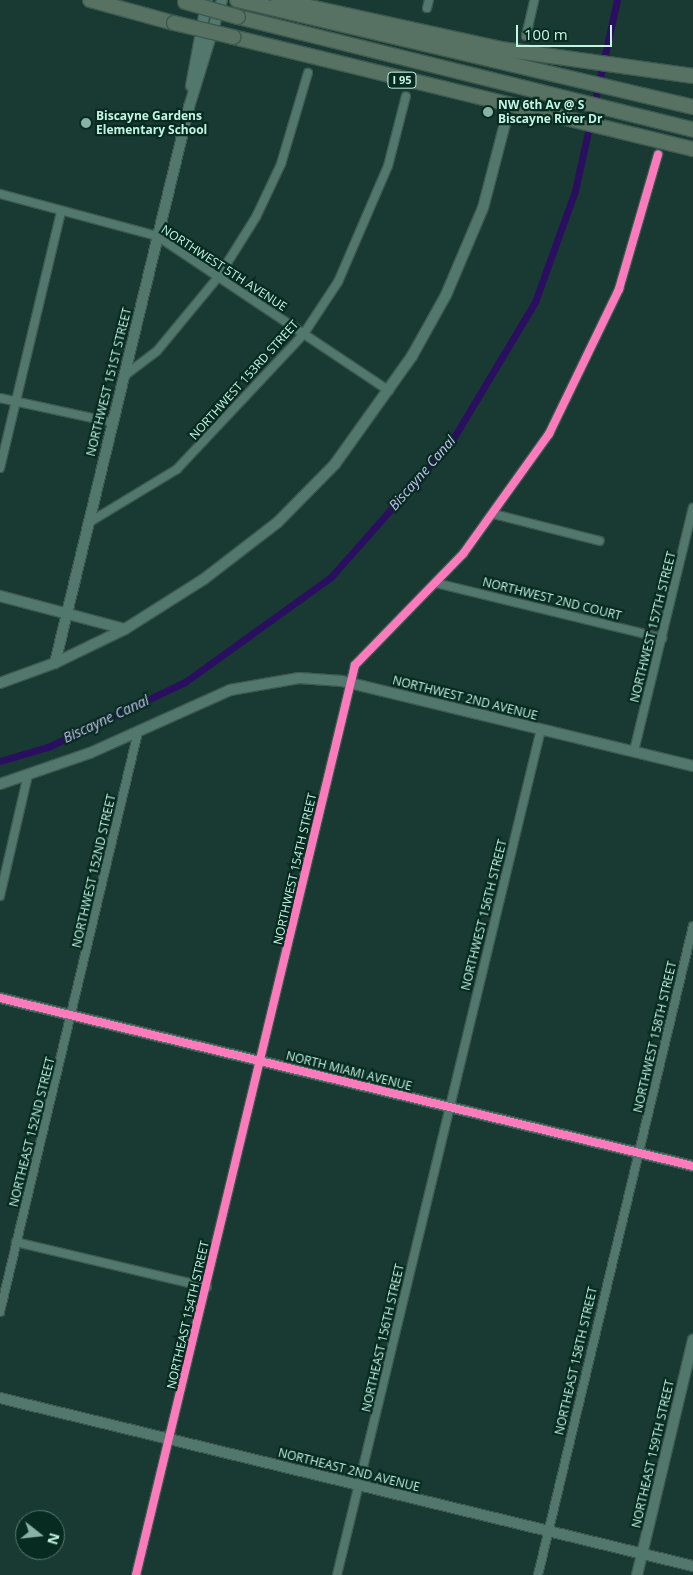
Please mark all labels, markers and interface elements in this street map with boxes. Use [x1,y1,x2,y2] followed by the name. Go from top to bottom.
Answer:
[518,15,614,47] scale bar
[524,24,568,44] text: 100 m
[387,72,417,88] road number: I 95
[498,98,602,126] place label: NW 6th Av @ S Biscayne River Dr
[482,106,494,118] marker: NW 6th Av @ S Biscayne River Dr
[96,109,207,137] place label: Biscayne Gardens Elementary School
[80,117,92,129] marker: Biscayne Gardens Elementary School
[159,222,289,314] street label: NORTHWEST 5TH AVENUE
[84,306,134,458] street label: NORTHWEST 151ST STREET
[187,317,301,443] street label: NORTHWEST 153RD STREET
[385,432,459,514] water label: Biscayne Canal
[627,550,679,704] street label: NORTHWEST 157TH STREET
[481,575,623,623] street label: NORTHWEST 2ND COURT
[391,673,539,723] street label: NORTHWEST 2ND AVENUE
[60,692,152,746] water label: Biscayne Canal
[271,792,319,946] street label: NORTHWEST 154TH STREET
[69,793,119,949] street label: NORTHWEST 152ND STREET
[458,838,510,992] street label: NORTHWEST 156TH STREET
[631,960,679,1114] street label: NORTHWEST 158TH STREET
[285,1048,413,1094] street label: NORTH MIAMI AVENUE
[6,1056,58,1208] street label: NORTHEAST 152ND STREET
[164,1240,212,1390] street label: NORTHEAST 154TH STREET
[359,1263,407,1413] street label: NORTHEAST 156TH STREET
[552,1286,600,1436] street label: NORTHEAST 158TH STREET
[629,1379,677,1529] street label: NORTHEAST 159TH STREET
[277,1445,421,1495] street label: NORTHEAST 2ND AVENUE
[15,1510,65,1560] north arrow
[43,1531,65,1547] text: N

